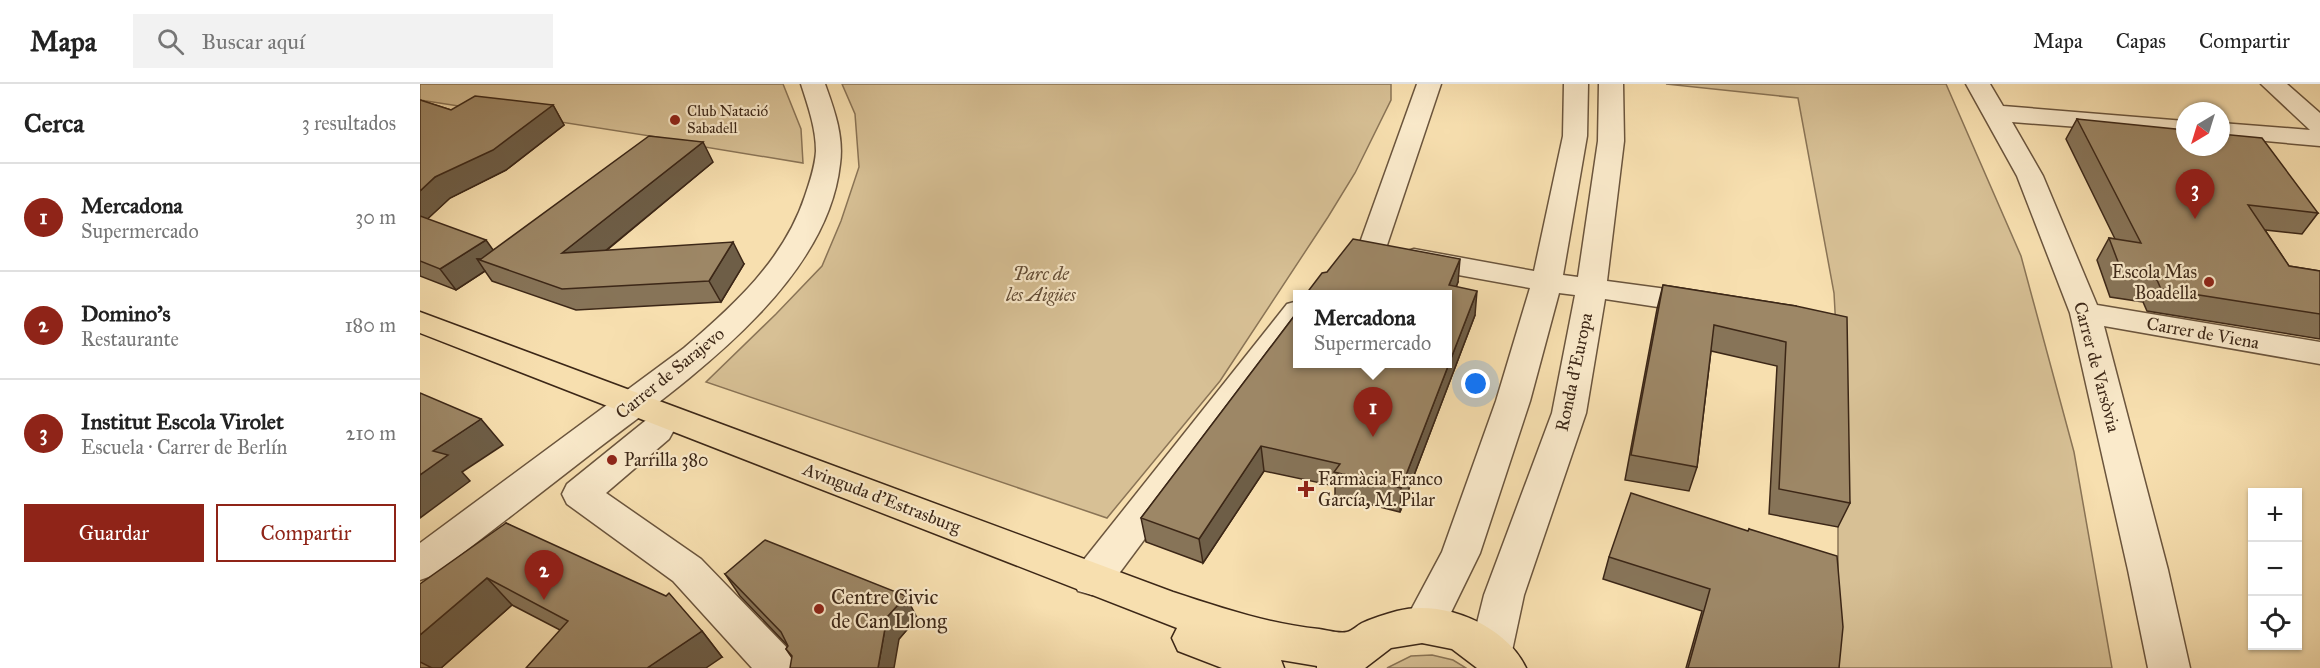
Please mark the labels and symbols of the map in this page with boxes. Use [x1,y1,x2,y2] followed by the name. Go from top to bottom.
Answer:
[687,102,768,137] place label: Club Natació Sabadell
[2176,102,2230,156] north arrow
[668,113,682,127] marker: Club Natació Sabadell
[2176,170,2214,219] pin: 3
[2112,261,2197,304] place label: Escola Mas Boadella
[1005,263,1076,306] park label: Parc de les Aigües
[2202,275,2216,289] marker: Escola Mas Boadella
[2069,299,2125,435] street label: Carrer de Varsòvia
[1551,310,1597,433] street label: Ronda d'Europa
[2145,312,2261,354] street label: Carrer de Viena
[611,322,729,424] street label: Carrer de Sarajevo
[1461,369,1490,398] your location
[1354,388,1392,437] pin: 1
[624,449,709,471] place label: Parrilla 380
[605,453,619,467] marker: Parrilla 380
[799,457,965,539] street label: Avinguda d'Estrasburg
[1318,468,1443,511] place label: Farmàcia Franco García, M. Pilar
[1299,482,1313,496] marker: Farmàcia Franco García, M. Pilar
[524,550,564,600] pin: 2
[831,584,947,634] place label: Centre Civic de Can Llong
[812,602,826,616] marker: Centre Civic de Can Llong

